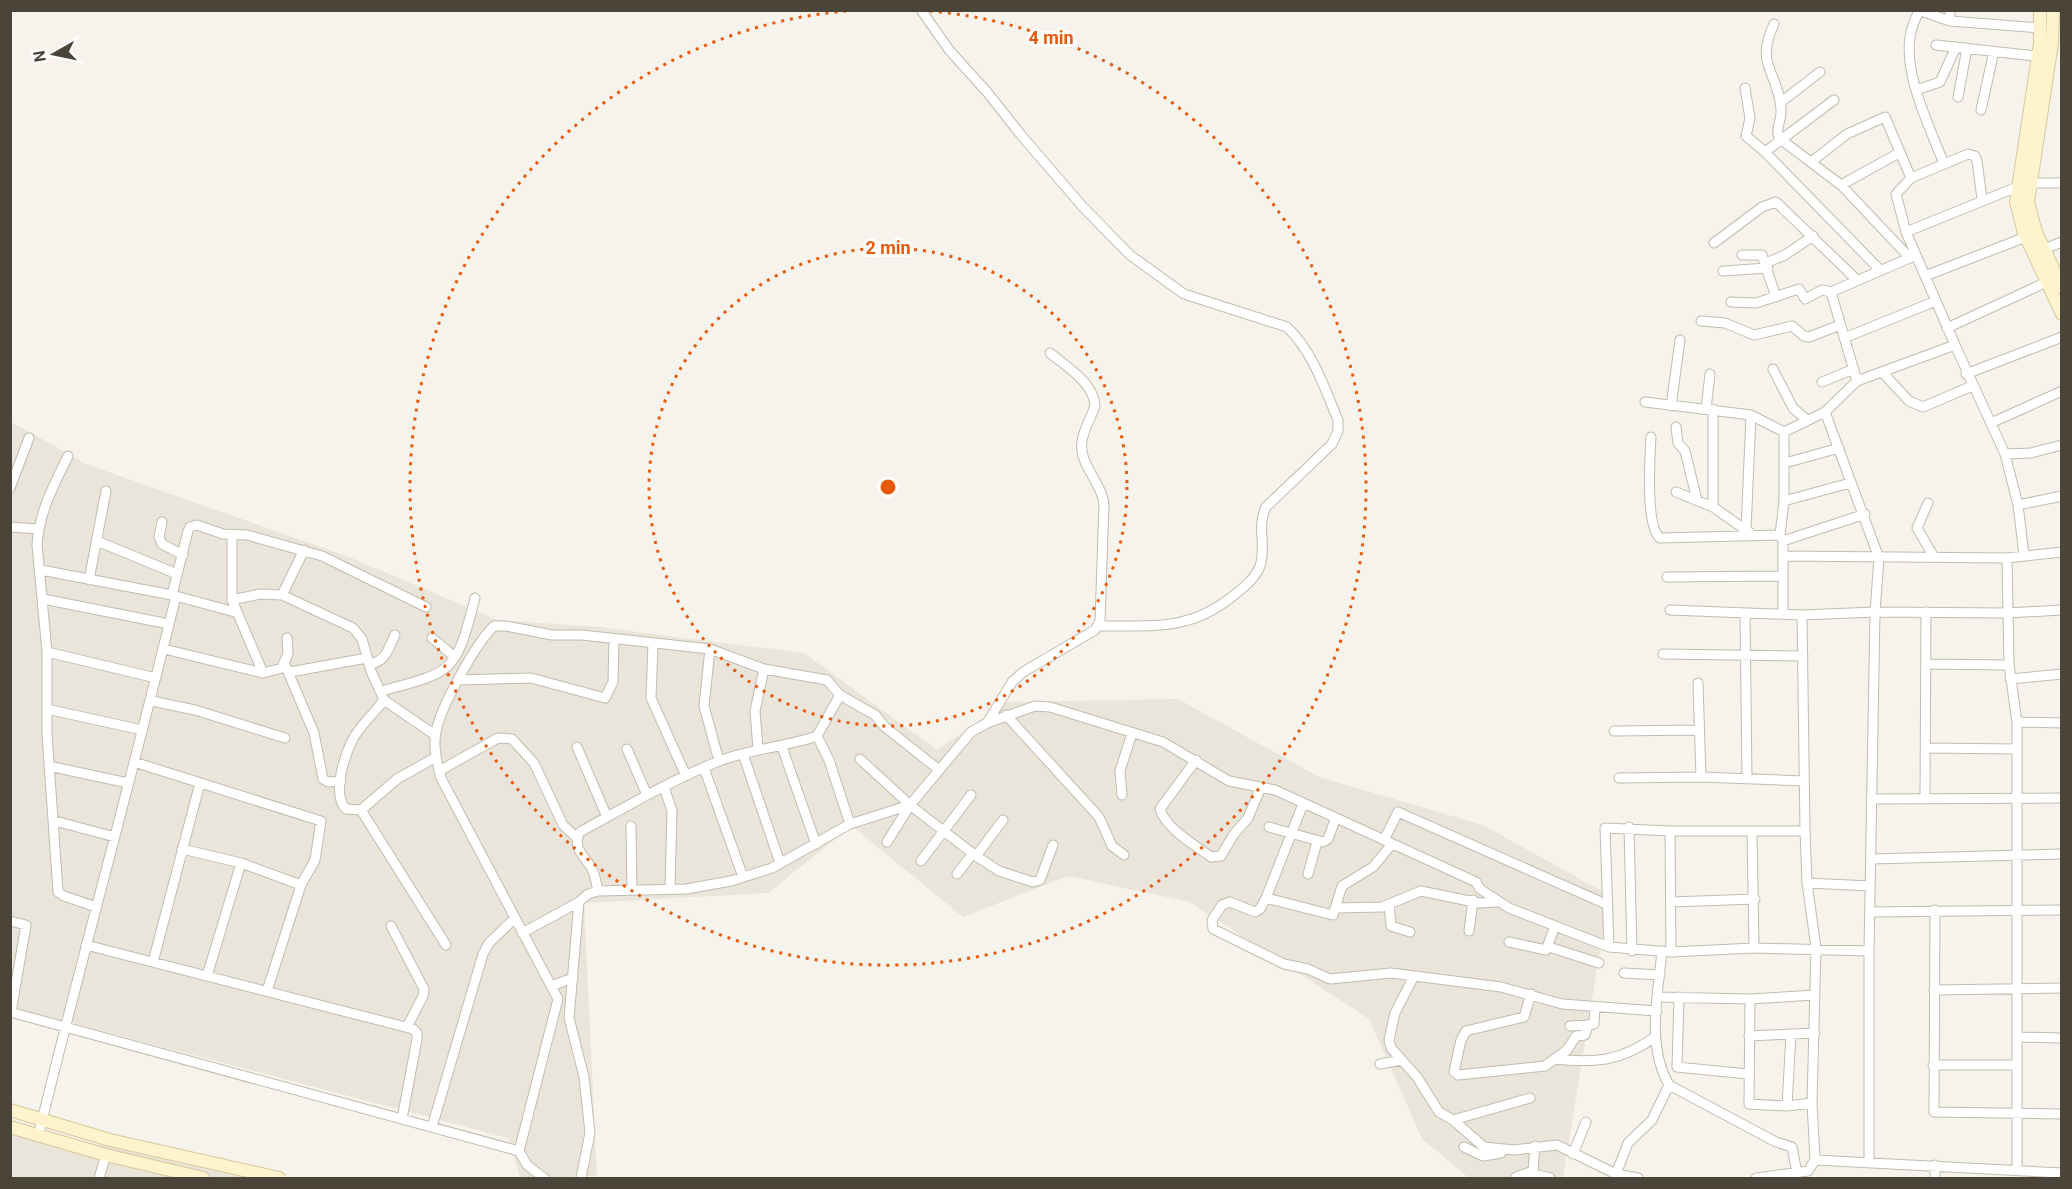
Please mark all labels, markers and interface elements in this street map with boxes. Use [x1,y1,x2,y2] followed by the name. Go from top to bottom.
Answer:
[24,24,84,84] north arrow
[1028,27,1074,48] text: 4 min
[29,49,50,63] text: N
[865,237,911,258] text: 2 min
[878,477,898,497] centre of rings

